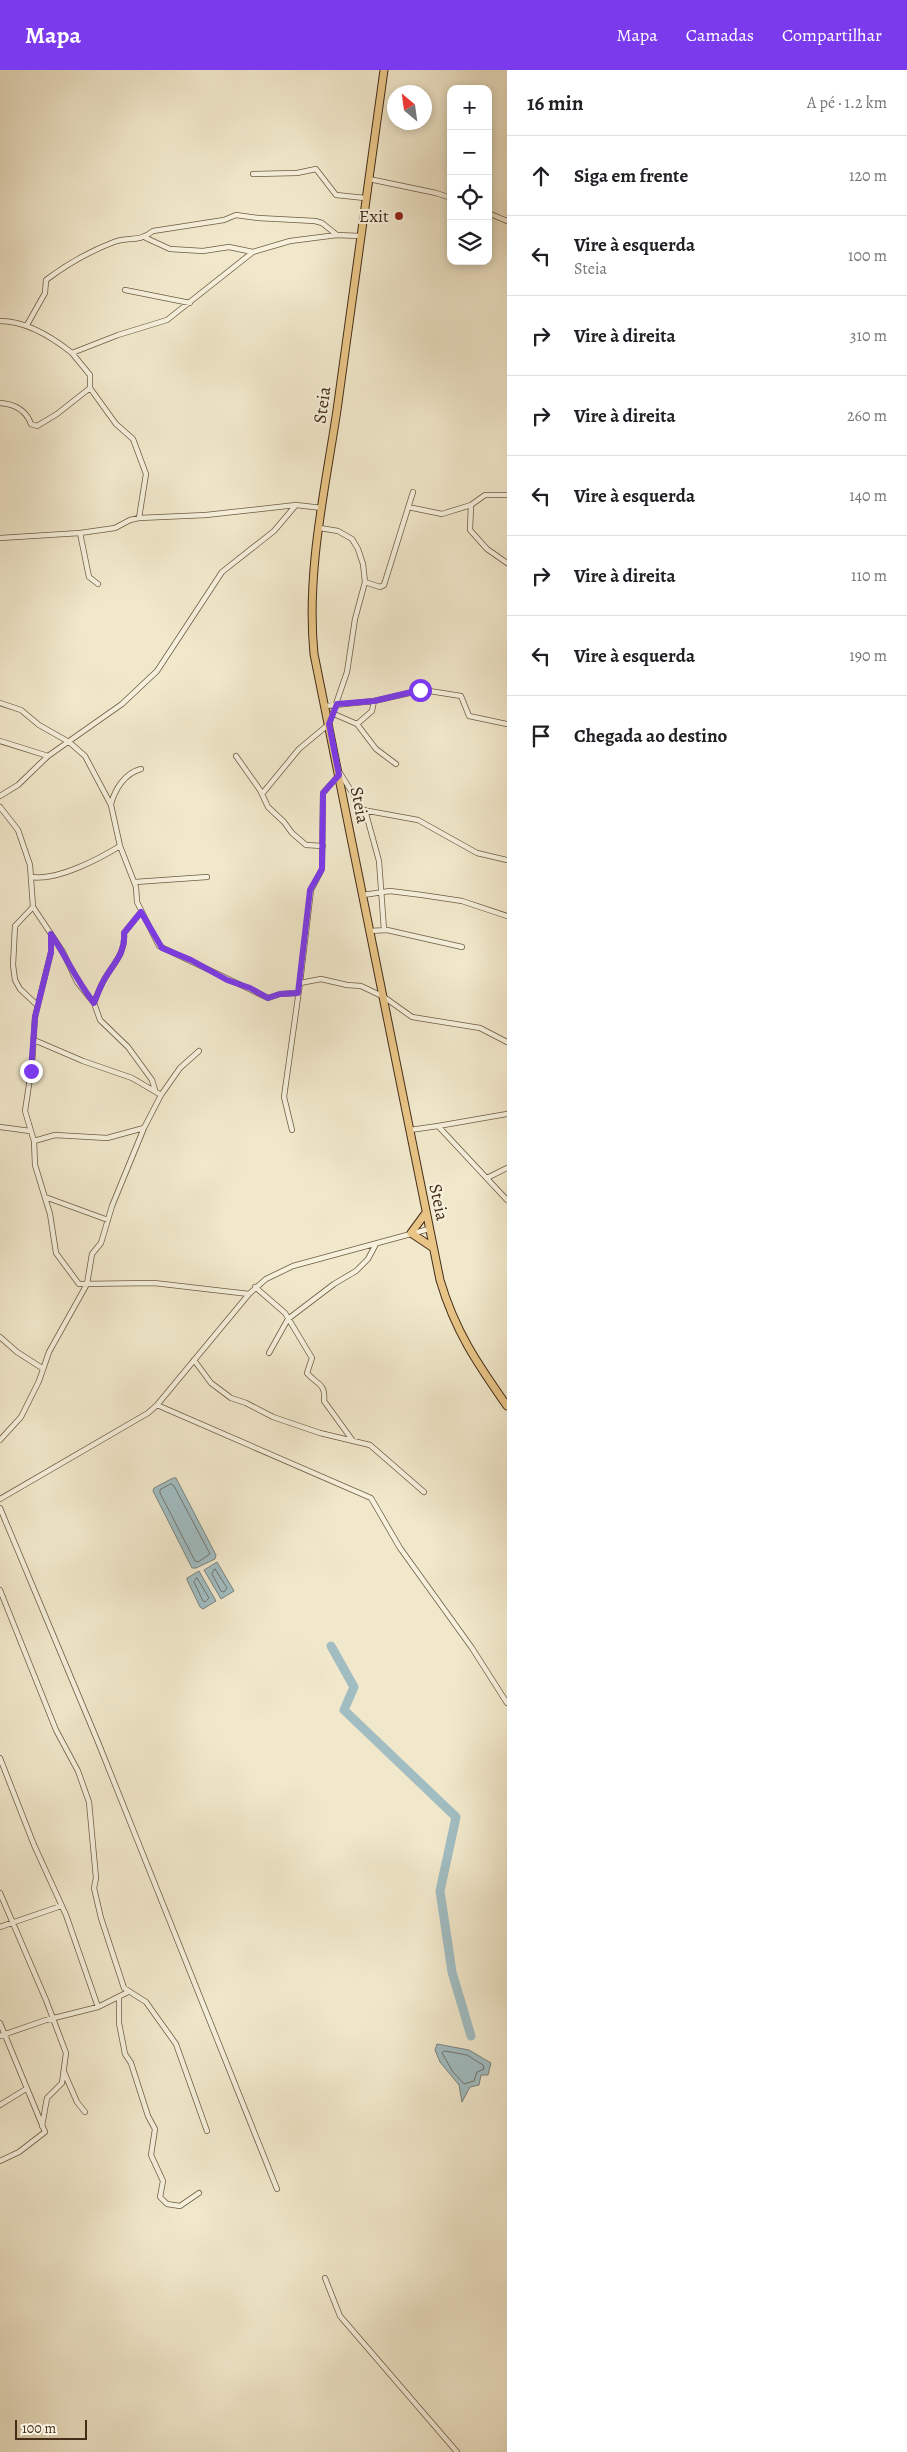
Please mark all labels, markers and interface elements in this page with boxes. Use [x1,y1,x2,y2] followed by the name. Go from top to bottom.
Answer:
[25,19,81,51] text: Mapa
[616,23,658,47] text: Mapa
[686,23,754,47] text: Camadas
[782,23,882,47] text: Compartilhar
[387,85,432,130] north arrow
[447,85,492,265] map controls
[447,85,492,130] button: +
[527,89,584,117] text: 16 min
[807,92,887,114] text: A pé · 1.2 km
[447,130,492,175] button: −
[527,162,555,190] icon: ahead
[574,163,688,189] text: Siga em frente
[849,165,887,187] text: 120 m
[447,175,492,220] button: locate
[359,204,389,228] place label: Exit
[393,210,405,222] marker: Exit
[447,220,492,265] button: layers
[574,232,695,258] text: Vire à esquerda
[527,242,555,270] icon: left
[848,245,887,267] text: 100 m
[574,258,607,280] text: Steia
[527,322,555,350] icon: right
[574,323,676,349] text: Vire à direita
[850,325,887,347] text: 310 m
[308,384,337,425] street label: Steia
[527,402,555,430] icon: right
[574,403,676,429] text: Vire à direita
[847,405,887,427] text: 260 m
[527,482,555,510] icon: left
[574,483,695,509] text: Vire à esquerda
[849,485,887,507] text: 140 m
[527,562,555,590] icon: right
[574,563,676,589] text: Vire à direita
[851,565,887,587] text: 110 m
[527,642,555,670] icon: left
[574,643,695,669] text: Vire à esquerda
[849,645,887,667] text: 190 m
[409,679,432,702] route start
[527,722,555,750] icon: arrive
[574,723,727,749] text: Chegada ao destino
[345,785,375,826] street label: Steia
[20,1060,43,1083] route end
[423,1181,455,1223] street label: Steia
[15,2417,88,2440] scale bar
[22,2419,56,2438] text: 100 m

